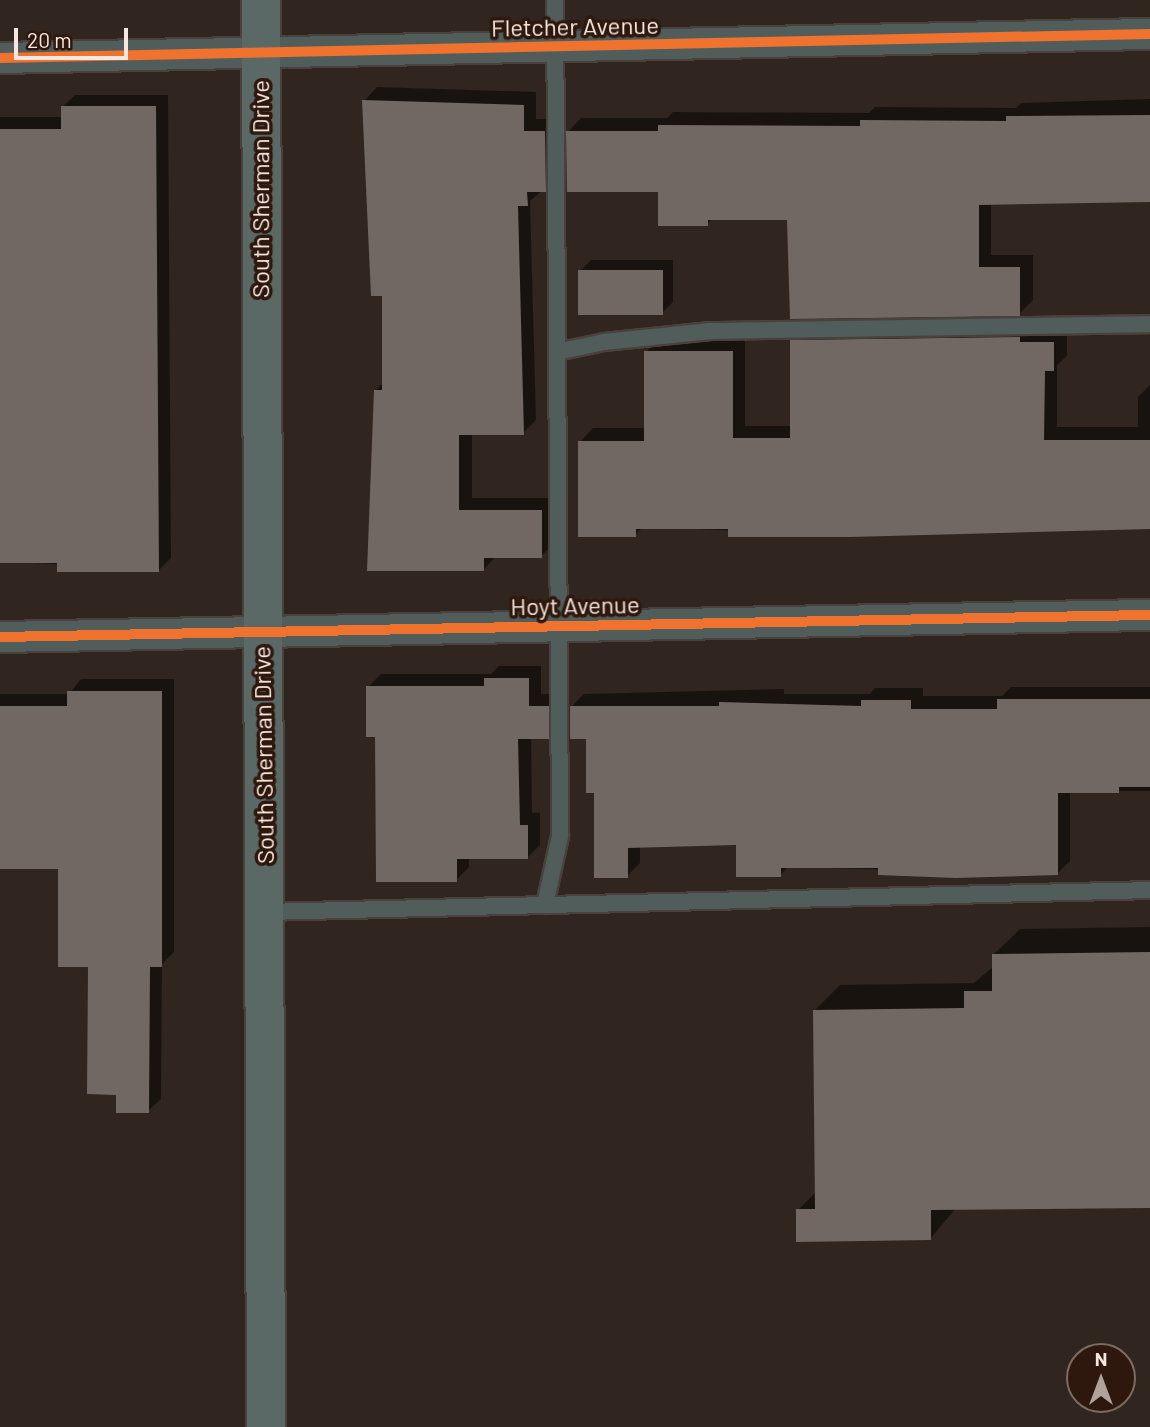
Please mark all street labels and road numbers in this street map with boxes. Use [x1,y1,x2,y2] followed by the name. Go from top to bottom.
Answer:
[491,10,659,42] street label: Fletcher Avenue
[246,80,274,298] street label: South Sherman Drive
[510,589,640,621] street label: Hoyt Avenue
[247,646,279,864] street label: South Sherman Drive

